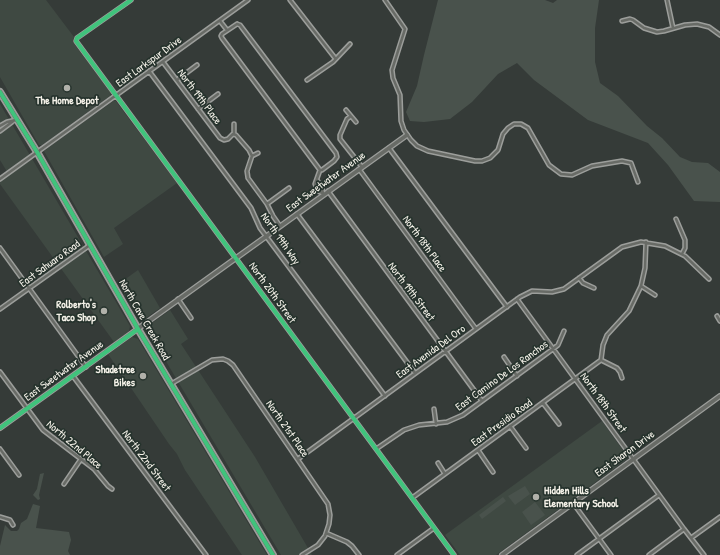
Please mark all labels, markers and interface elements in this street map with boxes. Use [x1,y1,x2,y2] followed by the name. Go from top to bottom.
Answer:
[114,34,184,90] street label: East Larkspur Drive
[174,67,224,127] street label: North 19th Place
[62,83,72,93] marker: The Home Depot
[35,94,99,108] place label: The Home Depot
[284,149,368,215] street label: East Sweetwater Avenue
[257,211,303,267] street label: North 19th Way
[399,213,449,275] street label: North 18th Place
[17,238,83,290] street label: East Sahuaro Road
[245,260,299,326] street label: North 20th Street
[385,260,437,324] street label: North 19th Street
[115,277,173,363] street label: North Cave Creek Road
[56,298,96,324] place label: Rolberto's Taco Shop
[99,306,109,316] marker: Rolberto's Taco Shop
[394,322,468,382] street label: East Avenida Del Oro
[22,338,106,404] street label: East Sweetwater Avenue
[453,338,551,414] street label: East Camino De Los Ranchos
[96,363,135,389] place label: Shadetree Bikes
[138,371,148,381] marker: Shadetree Bikes
[577,371,629,435] street label: North 18th Street
[469,396,535,450] street label: East Presidio Road
[263,398,311,460] street label: North 21st Place
[43,418,105,472] street label: North 22nd Place
[119,428,173,494] street label: North 22nd Street
[593,428,657,480] street label: East Sharon Drive
[544,484,618,510] place label: Hidden Hills Elementary School
[531,492,541,502] marker: Hidden Hills Elementary School

